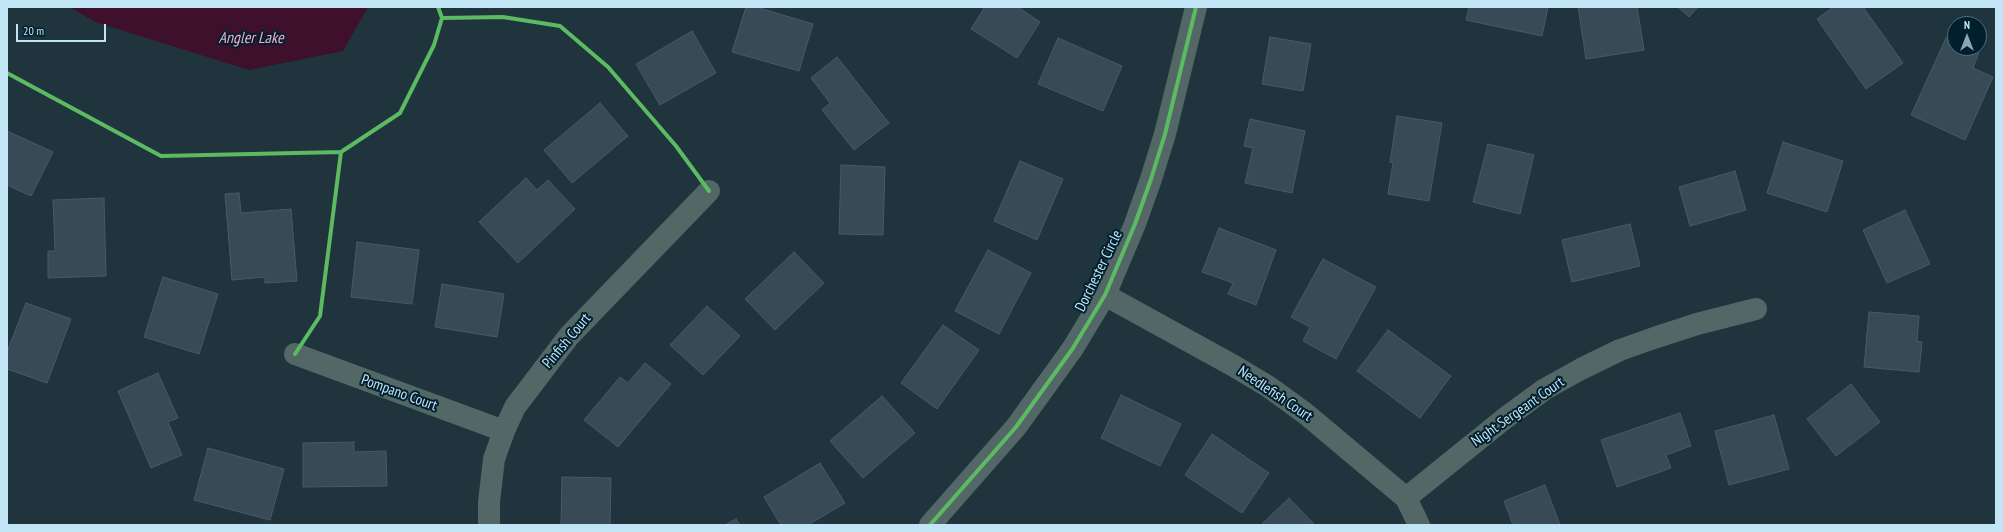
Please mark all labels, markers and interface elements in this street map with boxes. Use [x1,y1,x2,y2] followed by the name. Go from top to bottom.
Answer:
[18,16,108,42] scale bar
[1947,16,1987,56] north arrow
[1964,18,1970,32] text: N
[23,23,44,38] text: 20 m
[218,28,284,48] water label: Angler Lake
[1072,227,1126,315] street label: Dorchester Circle
[539,310,595,372] street label: Pinfish Court
[1234,363,1316,425] street label: Needlefish Court
[359,371,439,415] street label: Pompano Court
[1468,373,1568,451] street label: Night Sergeant Court

